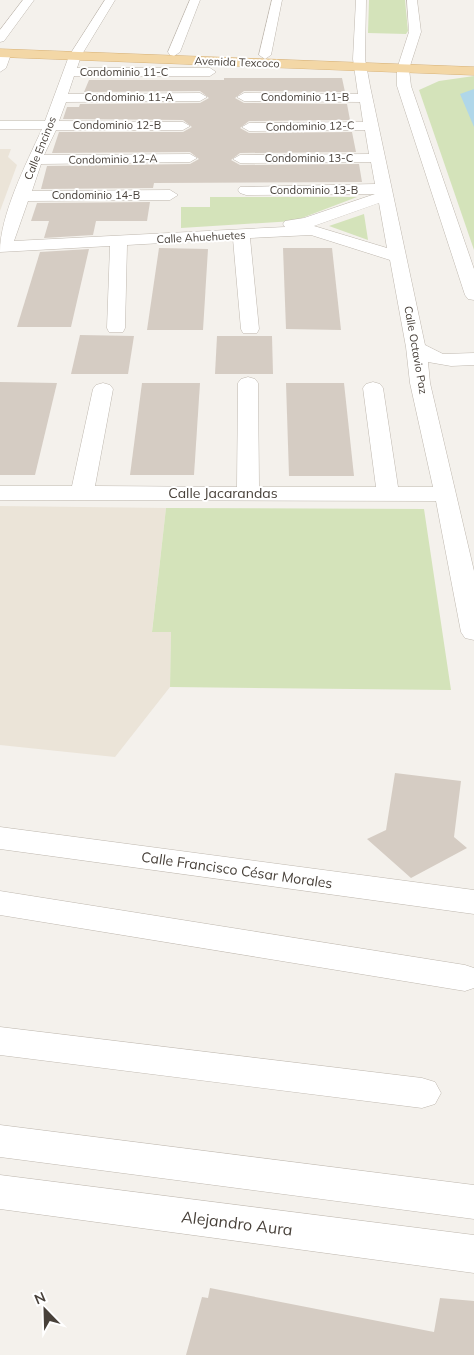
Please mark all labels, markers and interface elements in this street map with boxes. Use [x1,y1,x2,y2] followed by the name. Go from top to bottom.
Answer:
[194,54,280,70] street label: Avenida Texcoco
[80,65,168,79] street label: Condominio 11-C
[84,90,174,104] street label: Condominio 11-A
[261,90,349,104] street label: Condominio 11-B
[21,114,59,182] street label: Calle Encinos
[73,118,161,132] street label: Condominio 12-B
[266,118,354,134] street label: Condominio 12-C
[68,151,158,167] street label: Condominio 12-A
[265,151,353,165] street label: Condominio 13-C
[270,183,358,197] street label: Condominio 13-B
[52,188,140,202] street label: Condominio 14-B
[156,228,246,246] street label: Calle Ahuehuetes
[401,305,431,395] street label: Calle Octavio Paz
[168,484,278,502] street label: Calle Jacarandas
[140,848,334,892] street label: Calle Francisco César Morales
[180,1206,294,1240] street label: Alejandro Aura
[20,1285,70,1335] north arrow
[32,1288,48,1308] text: N

